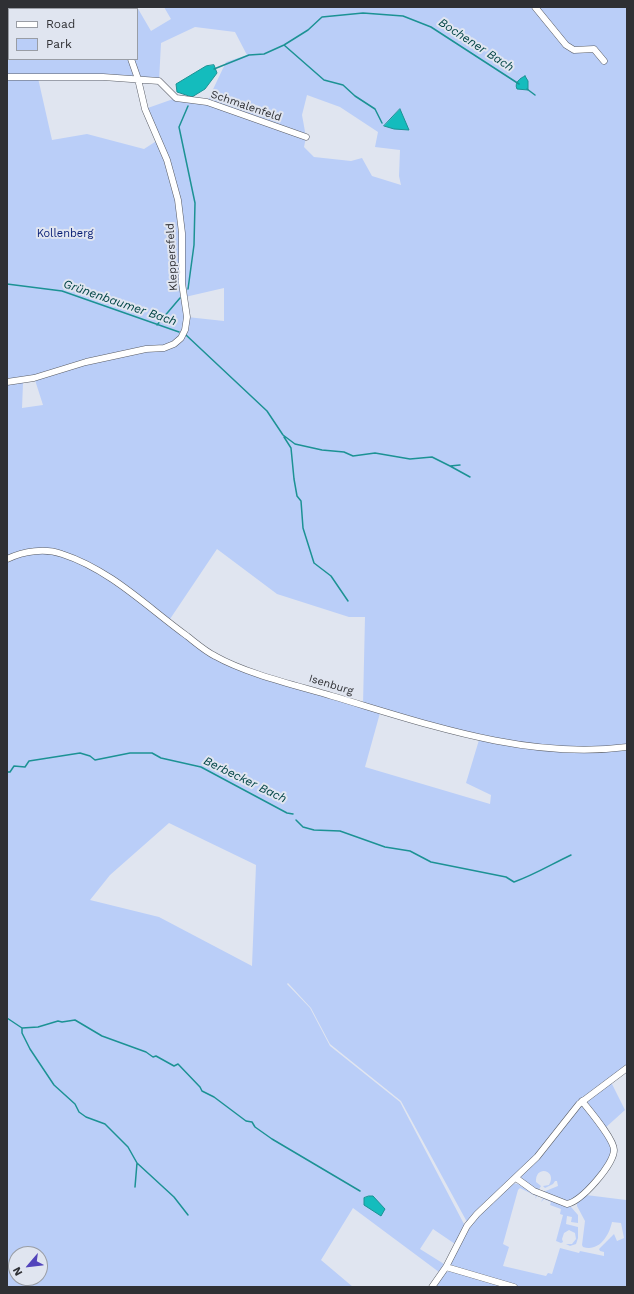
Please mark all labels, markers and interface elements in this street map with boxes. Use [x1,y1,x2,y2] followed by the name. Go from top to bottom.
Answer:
[8,8,138,60] legend
[436,15,516,75] water label: Bochener Bach
[46,17,75,31] text: Road
[46,37,72,51] text: Park
[209,88,283,124] street label: Schmalenfeld
[164,223,180,291] street label: Kleppersfeld
[37,227,93,241] park label: Kollenberg
[61,277,179,329] water label: Grünenbaumer Bach
[307,672,355,698] street label: Isenburg
[201,754,289,806] water label: Berbecker Bach
[8,1246,48,1286] north arrow
[10,1265,25,1278] text: N

